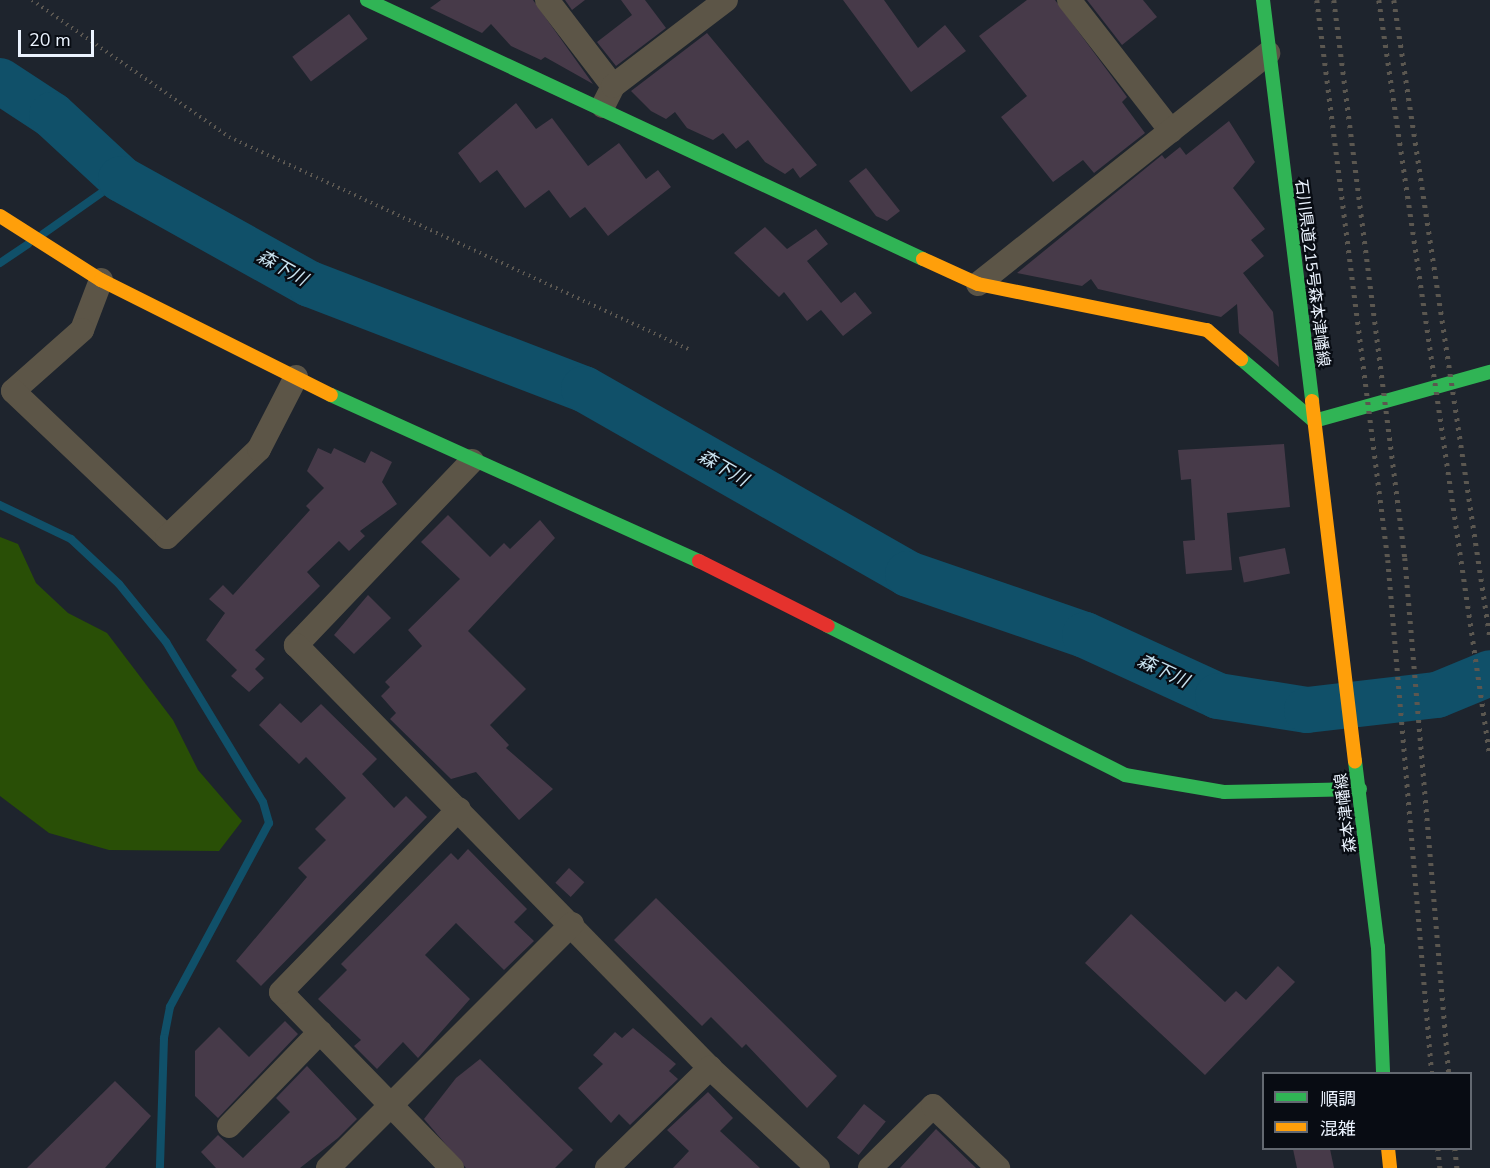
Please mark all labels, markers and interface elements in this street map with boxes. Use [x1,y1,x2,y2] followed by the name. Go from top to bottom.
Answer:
[21,18,98,56] scale bar
[29,28,71,52] text: 20 m
[1291,178,1333,368] street label: 石川県道215号森本津幡線
[253,245,311,291] water label: 森下川
[694,445,752,491] water label: 森下川
[1134,650,1192,692] water label: 森下川
[1332,772,1360,854] street label: 森本津幡線
[1262,1072,1472,1150] legend
[1320,1087,1356,1111] text: 順調
[1320,1117,1356,1141] text: 混雑

